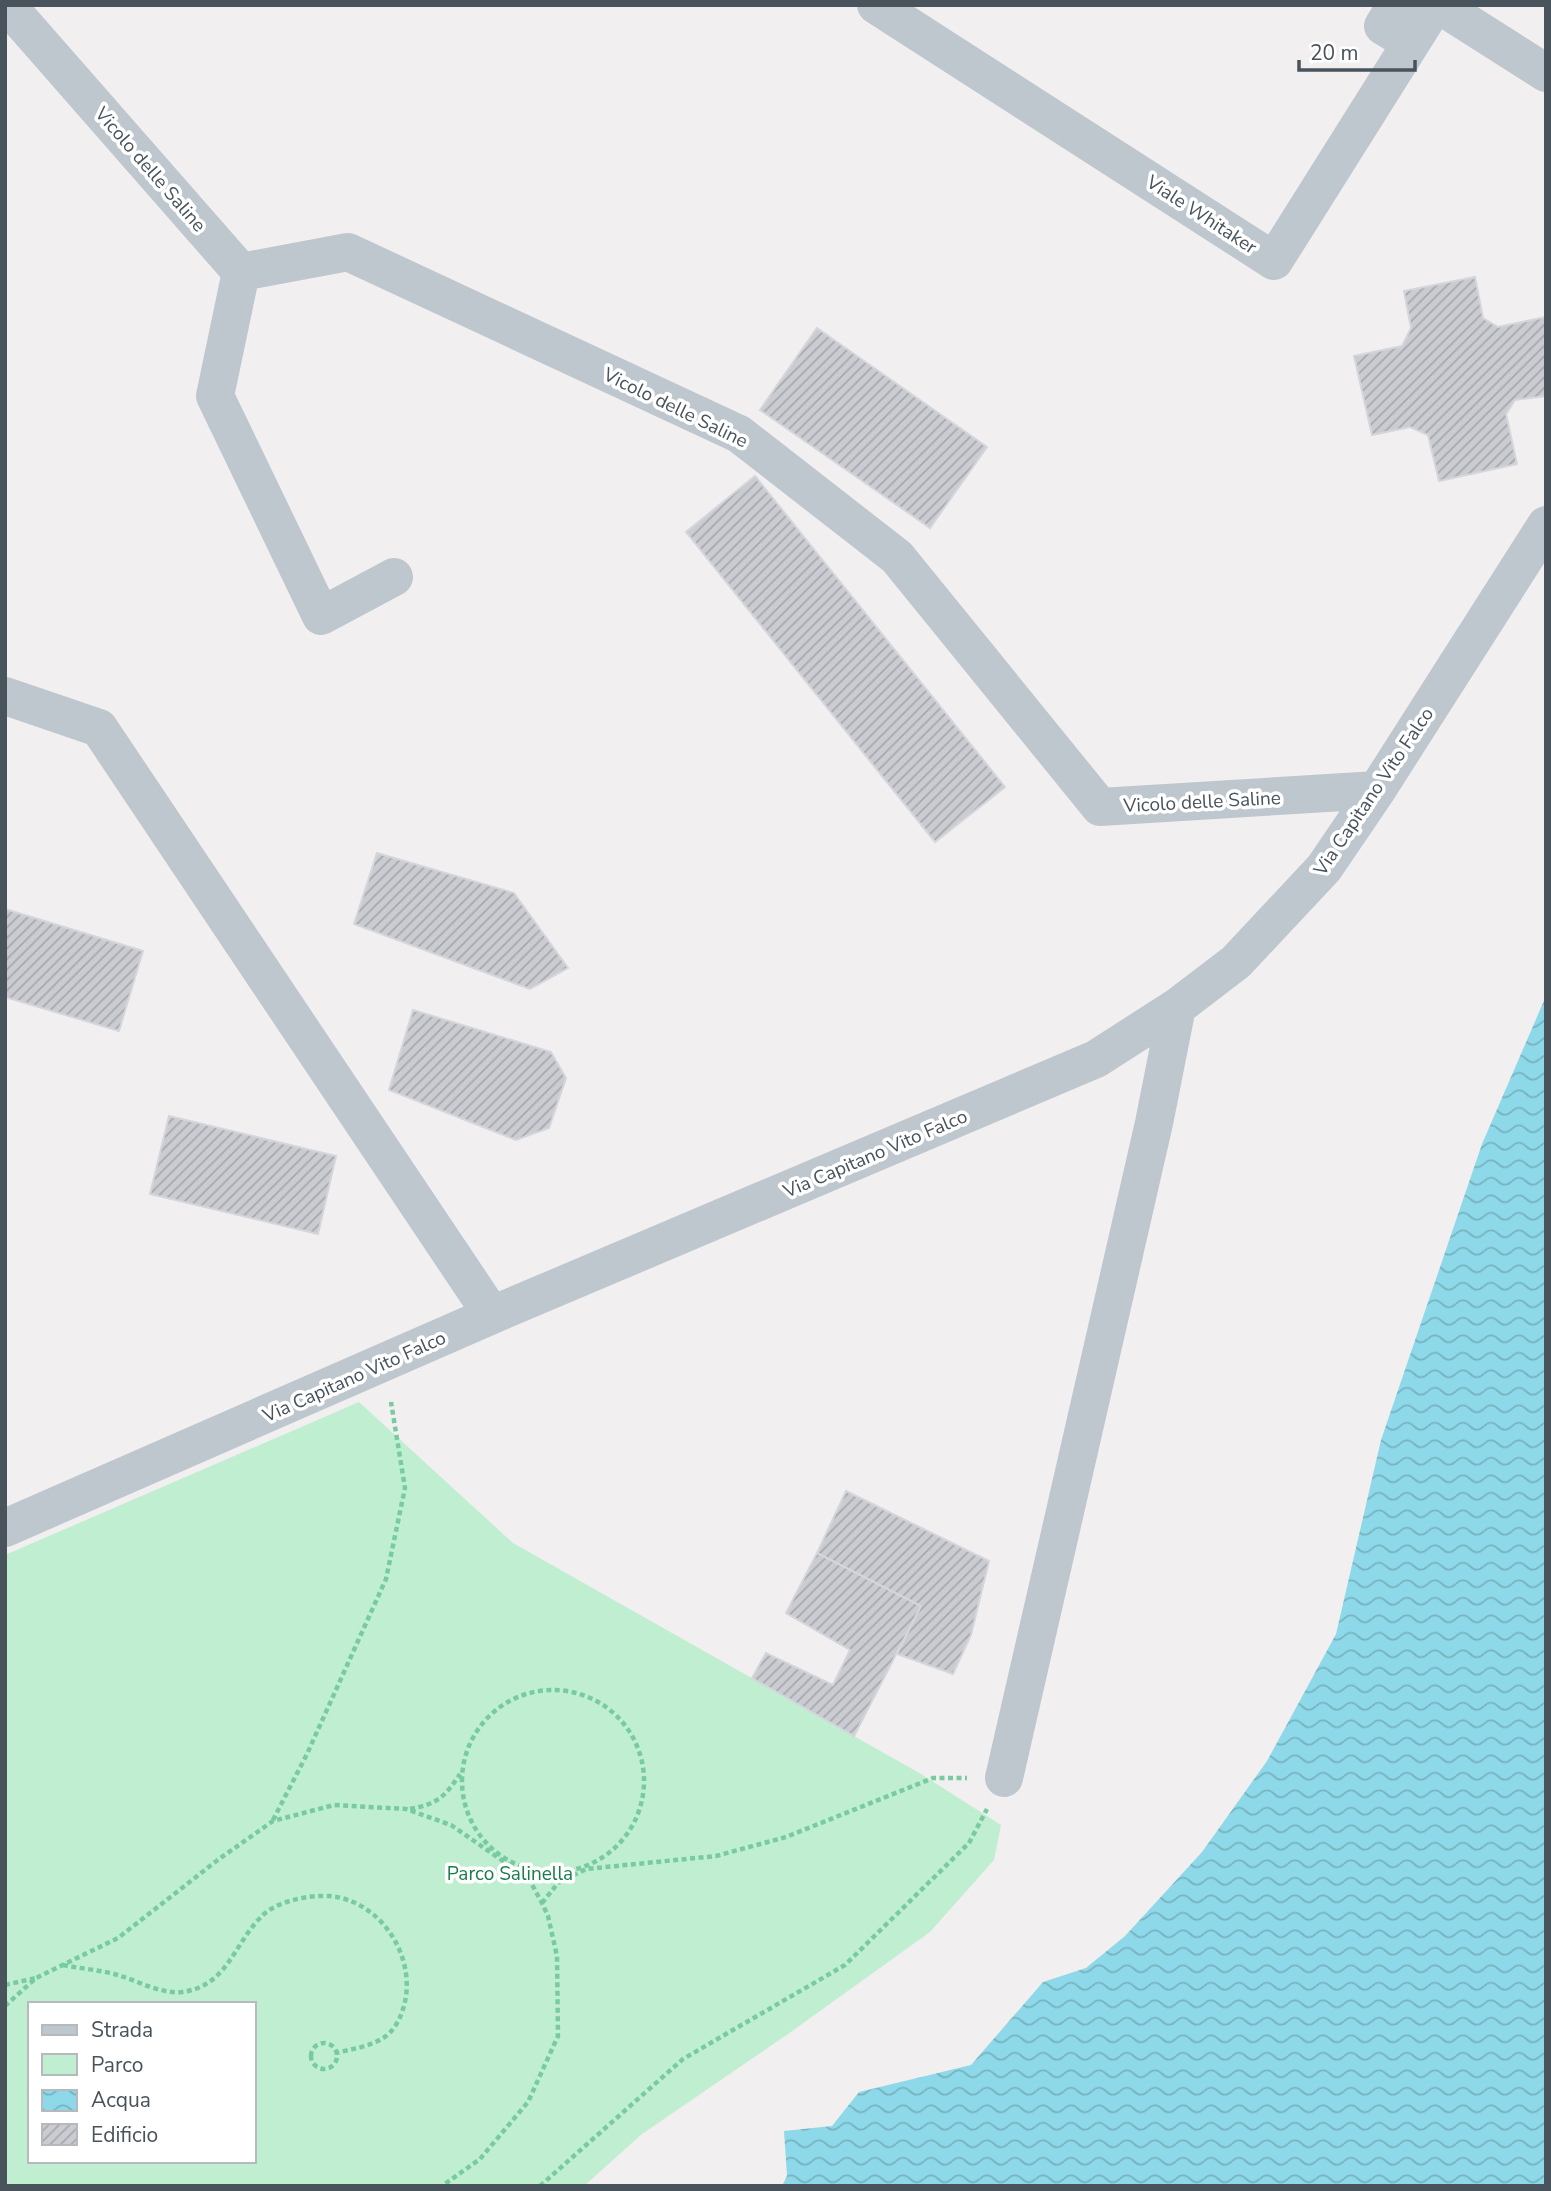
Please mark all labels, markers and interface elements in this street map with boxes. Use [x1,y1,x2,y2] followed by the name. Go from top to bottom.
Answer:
[1299,28,1414,72] scale bar
[1310,39,1359,67] text: 20 m
[88,101,212,238] street label: Vicolo delle Saline
[1140,169,1262,260] street label: Viale Whitaker
[598,361,752,454] street label: Vicolo delle Saline
[1307,702,1440,882] street label: Via Capitano Vito Falco
[1122,785,1281,819] street label: Vicolo delle Saline
[778,1103,971,1205] street label: Via Capitano Vito Falco
[258,1325,450,1429] street label: Via Capitano Vito Falco
[447,1861,573,1887] park label: Parco Salinella
[28,2002,256,2163] legend
[91,2016,153,2044] text: Strada
[91,2051,144,2079] text: Parco
[91,2086,151,2114] text: Acqua
[91,2121,158,2149] text: Edificio

